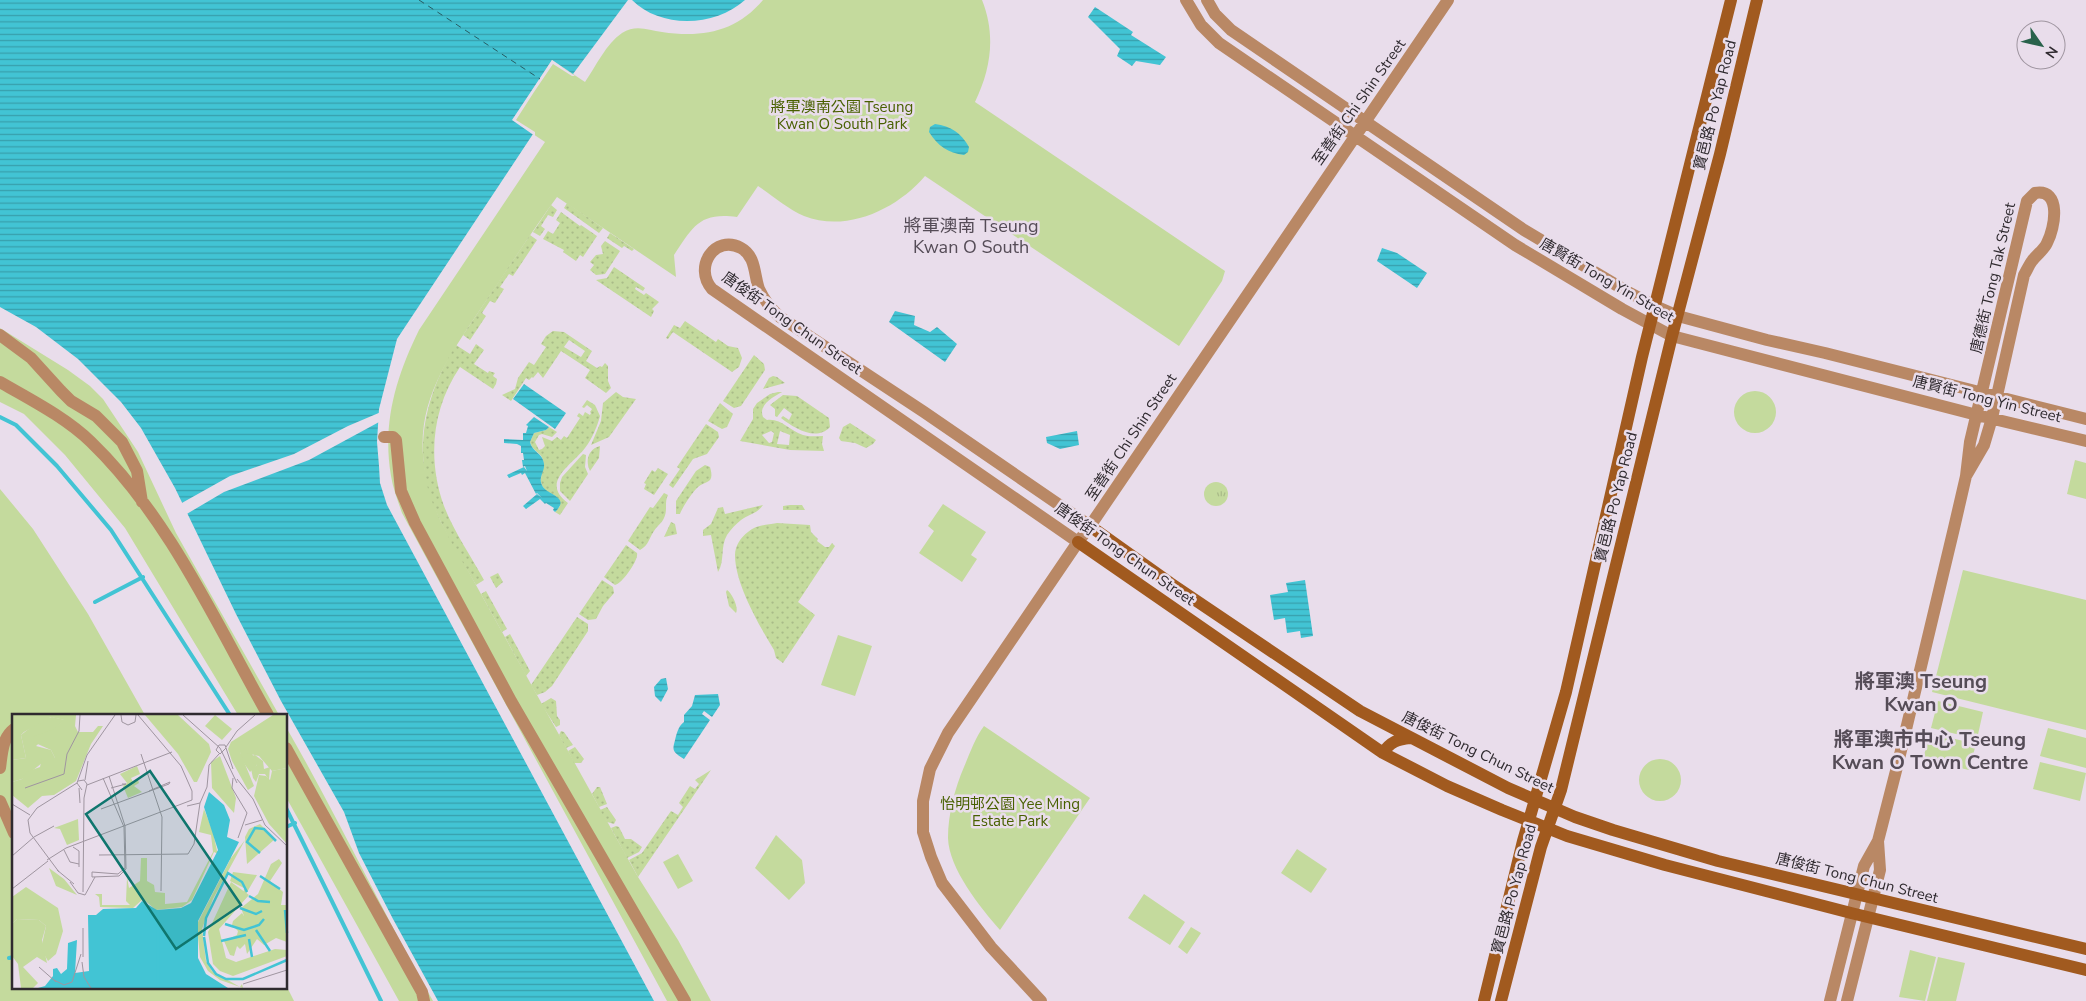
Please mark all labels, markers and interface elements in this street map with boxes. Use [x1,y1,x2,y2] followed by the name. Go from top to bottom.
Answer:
[2016,20,2066,70] north arrow
[1308,34,1410,169] street label: 至善街 Chi Shin Street
[1689,38,1741,172] street label: 寶邑路 Po Yap Road
[2041,42,2062,62] text: N
[771,97,913,134] park label: 將軍澳南公園 Tseung Kwan O South Park
[1966,200,2020,355] street label: 唐德街 Tong Tak Street
[903,214,1039,259] district label: 將軍澳南 Tseung Kwan O South
[1536,233,1678,327] street label: 唐賢街 Tong Yin Street
[718,267,867,379] street label: 唐俊街 Tong Chun Street
[1081,369,1181,504] street label: 至善街 Chi Shin Street
[1911,371,2064,427] street label: 唐賢街 Tong Yin Street
[1590,430,1642,564] street label: 寶邑路 Po Yap Road
[1051,498,1200,610] street label: 唐俊街 Tong Chun Street
[1855,668,1987,718] district label: 將軍澳 Tseung Kwan O
[1399,707,1558,798] street label: 唐俊街 Tong Chun Street
[12,714,288,988] inset map
[1832,726,2028,776] district label: 將軍澳市中心 Tseung Kwan O Town Centre
[940,794,1080,831] park label: 怡明邨公園 Yee Ming Estate Park
[1487,822,1541,956] street label: 寶邑路 Po Yap Road
[1774,848,1941,908] street label: 唐俊街 Tong Chun Street

